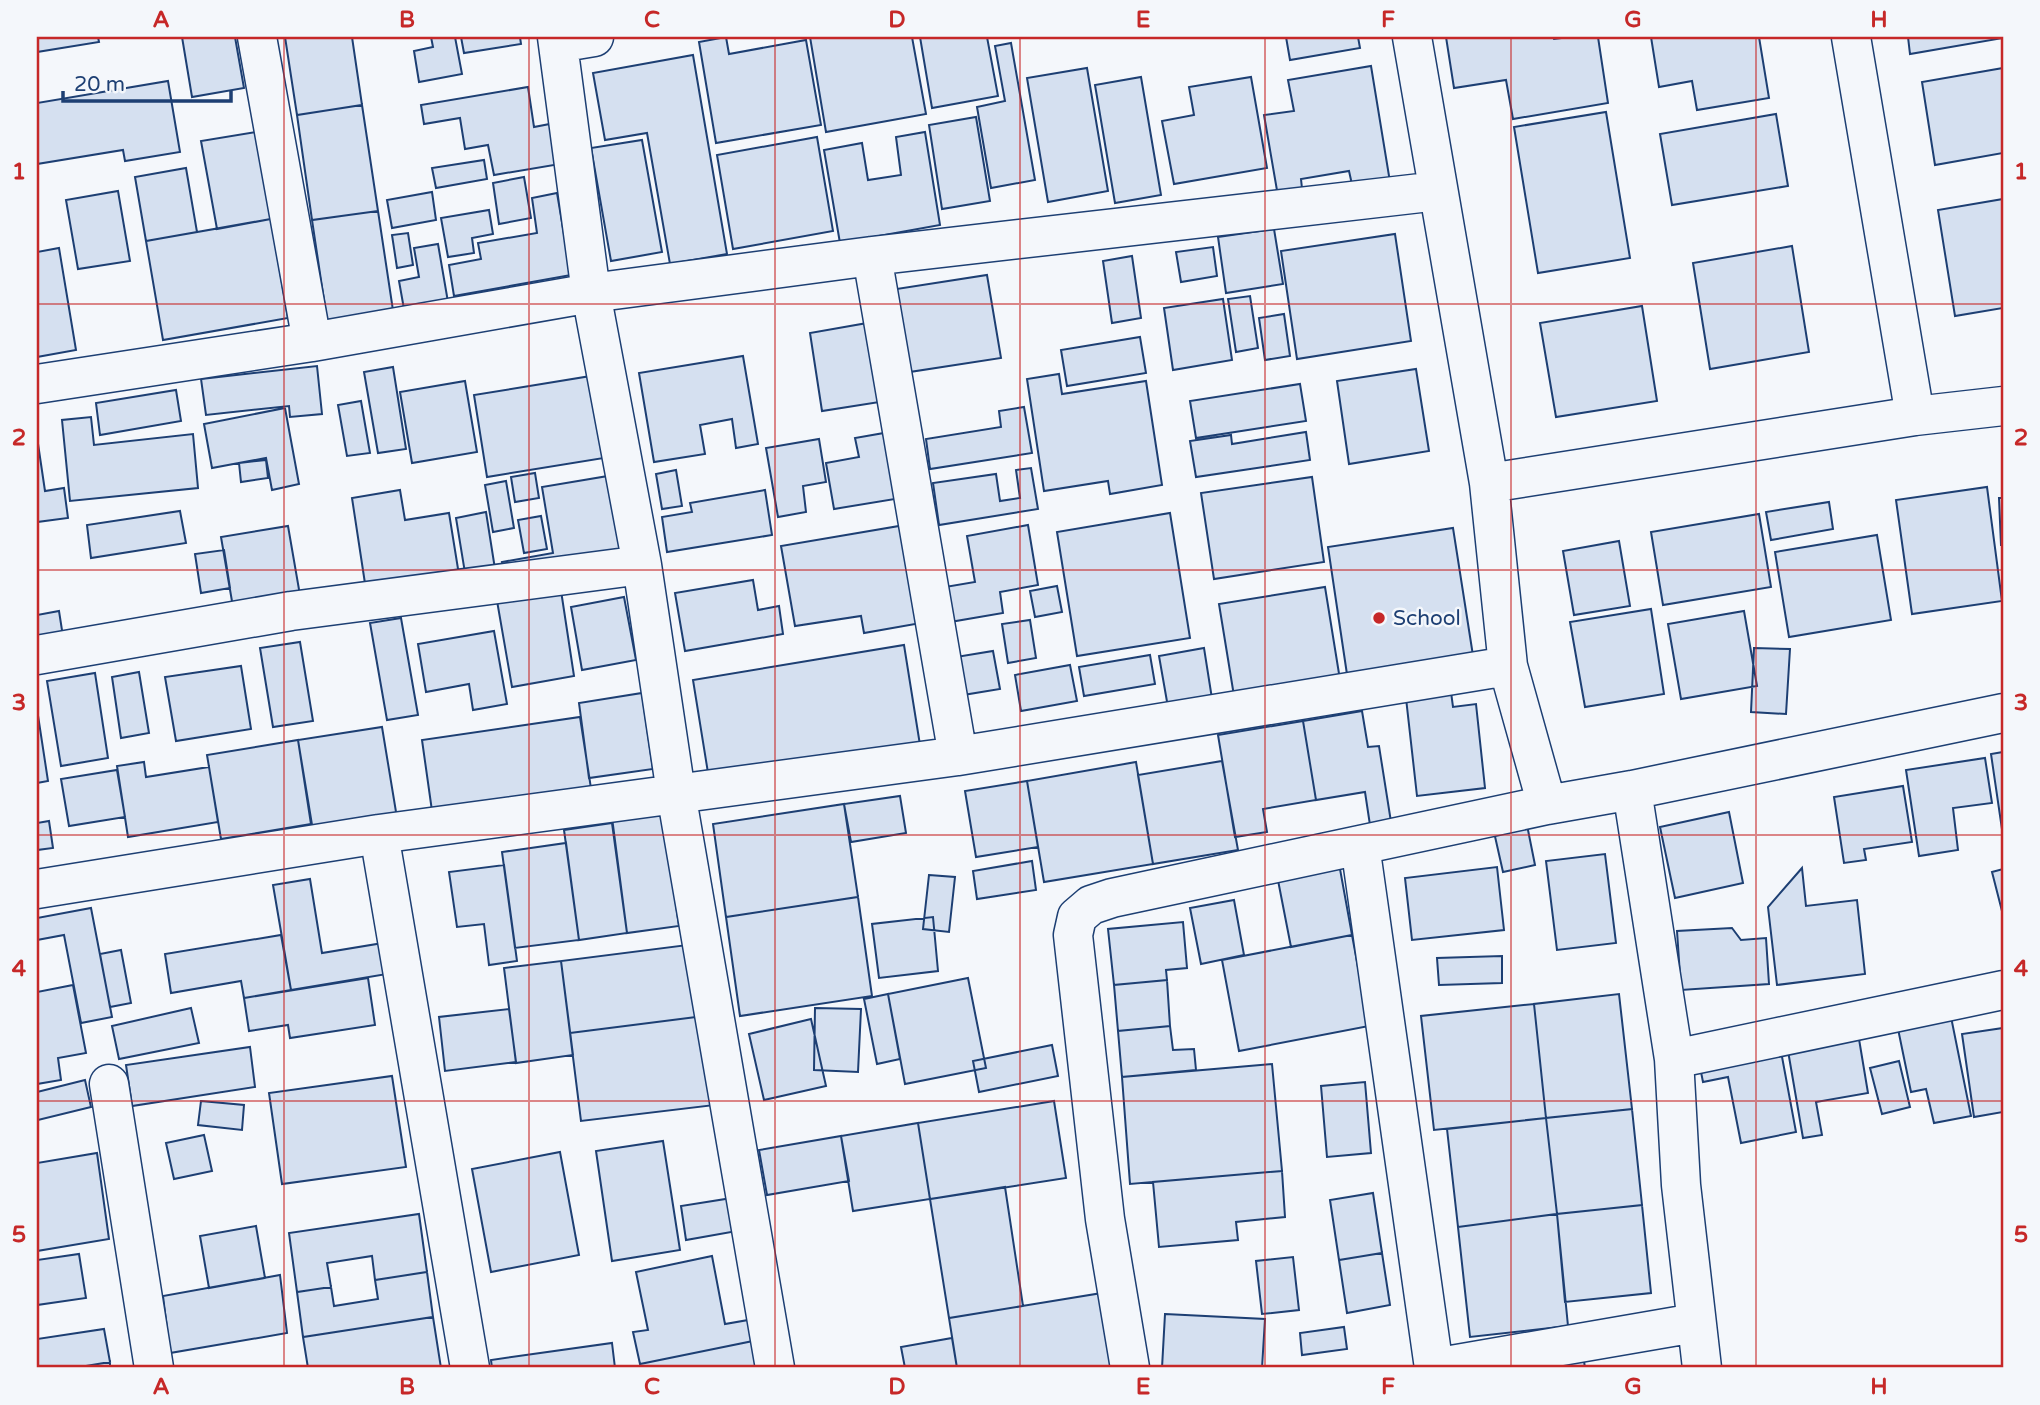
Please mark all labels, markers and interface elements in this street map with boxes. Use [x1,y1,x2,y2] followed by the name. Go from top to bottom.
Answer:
[152,6,170,34] text: A
[399,6,415,34] text: B
[644,6,660,34] text: C
[888,6,906,34] text: D
[1136,6,1150,34] text: E
[1381,6,1395,34] text: F
[1624,6,1642,34] text: G
[1870,6,1888,34] text: H
[63,60,231,104] scale bar
[74,72,125,97] text: 20 m
[12,158,26,186] text: 1
[2014,158,2028,186] text: 1
[12,424,26,452] text: 2
[2014,424,2028,452] text: 2
[1393,606,1461,631] place label: School
[1371,610,1387,626] marker: School
[12,689,26,717] text: 3
[2014,689,2028,717] text: 3
[12,955,27,983] text: 4
[2014,955,2029,983] text: 4
[12,1221,26,1249] text: 5
[2014,1221,2028,1249] text: 5
[152,1373,170,1401] text: A
[399,1373,415,1401] text: B
[644,1373,660,1401] text: C
[888,1373,906,1401] text: D
[1136,1373,1150,1401] text: E
[1381,1373,1395,1401] text: F
[1624,1373,1642,1401] text: G
[1870,1373,1888,1401] text: H

